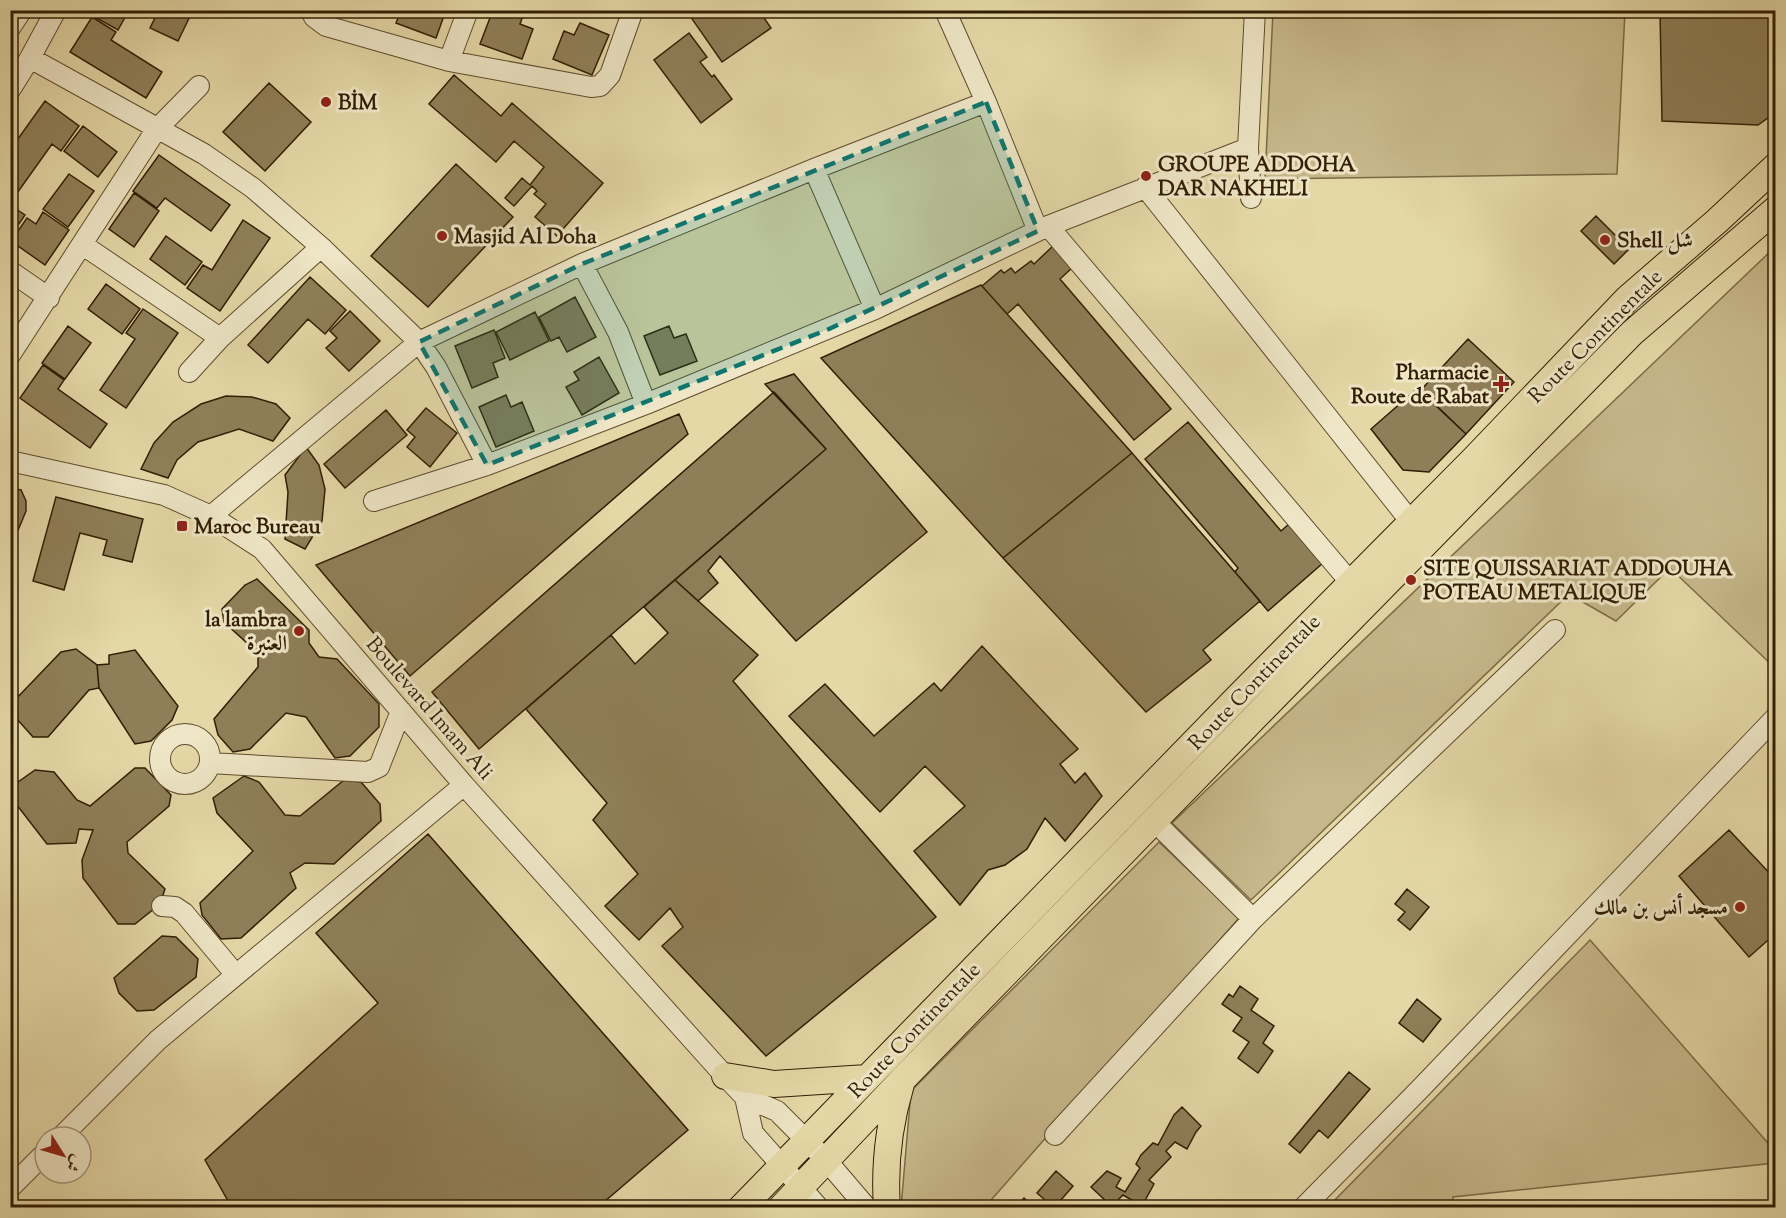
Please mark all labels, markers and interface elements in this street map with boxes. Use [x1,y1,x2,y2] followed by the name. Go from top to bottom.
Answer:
[338,89,378,119] place label: BİM
[319,95,333,109] marker: BİM
[1158,151,1357,205] place label: GROUPE ADDOHA DAR NAKHELI
[1139,169,1153,183] marker: GROUPE ADDOHA DAR NAKHELI
[454,223,597,253] place label: Masjid Al Doha
[1617,227,1693,257] place label: Shell شل
[435,229,449,243] marker: Masjid Al Doha
[1598,233,1612,247] marker: Shell شل
[1522,263,1670,411] street label: Route Continentale
[1351,359,1490,413] place label: Pharmacie Route de Rabat
[1494,377,1508,391] marker: Pharmacie Route de Rabat
[194,513,321,543] place label: Maroc Bureau
[175,519,189,533] marker: Maroc Bureau
[1423,555,1734,609] place label: SITE QUISSARIAT ADDOUHA POTEAU METALIQUE
[1404,573,1418,587] marker: SITE QUISSARIAT ADDOUHA POTEAU METALIQUE
[205,606,287,660] place label: la lambra العنبرة
[1182,609,1328,758] street label: Route Continentale
[292,624,306,638] marker: la lambra العنبرة
[358,631,499,788] street label: Boulevard Imam Ali
[1594,893,1728,924] place label: مسجد أنس بن مالك
[1733,900,1747,914] marker: مسجد أنس بن مالك
[842,957,988,1106] street label: Route Continentale
[33,1125,93,1185] north arrow
[59,1149,87,1176] text: ش

